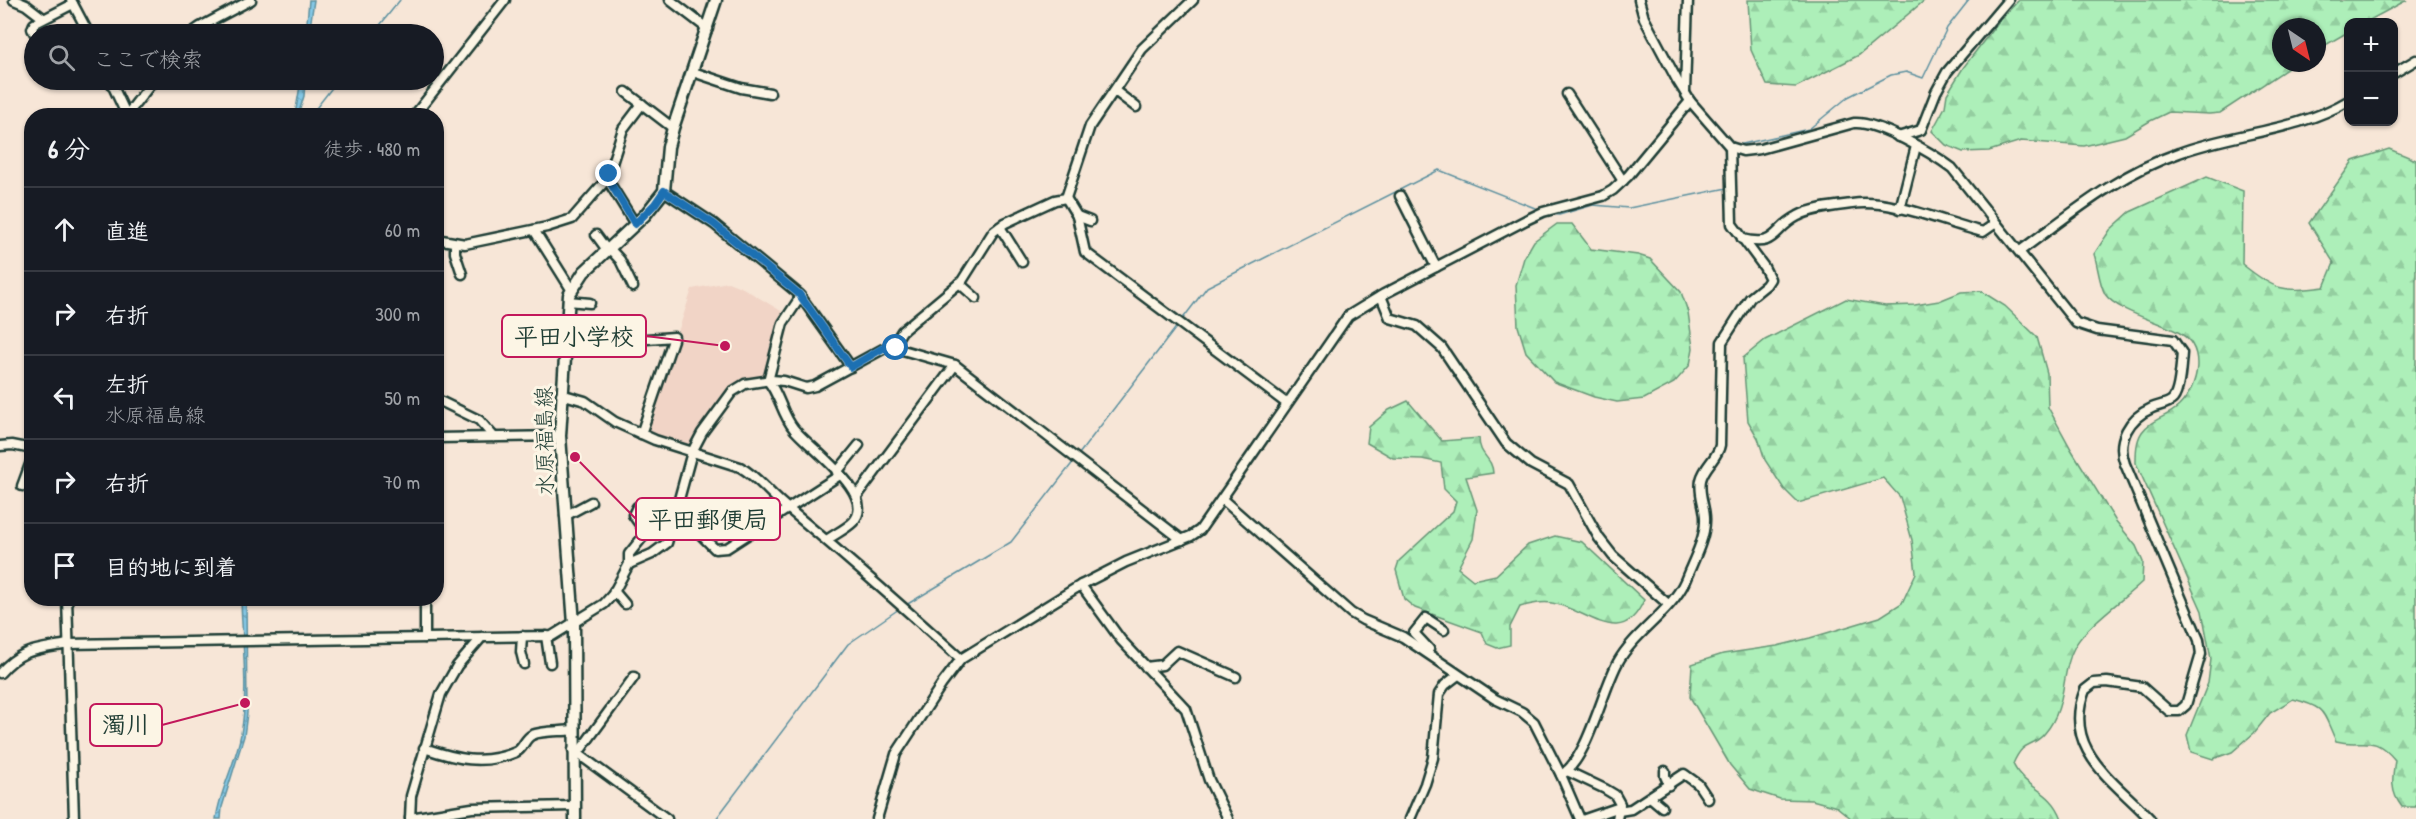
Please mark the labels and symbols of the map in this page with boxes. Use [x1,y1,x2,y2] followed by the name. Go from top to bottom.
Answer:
[2272,18,2326,72] north arrow
[595,160,621,186] route end
[502,315,646,357] callout: 平田小学校
[514,320,634,352] text: 平田小学校
[882,334,908,360] route start
[528,386,560,496] street label: 水原福島線
[636,498,780,540] callout: 平田郵便局
[648,503,768,535] text: 平田郵便局
[90,704,162,746] callout: 濁川
[102,708,150,740] text: 濁川

